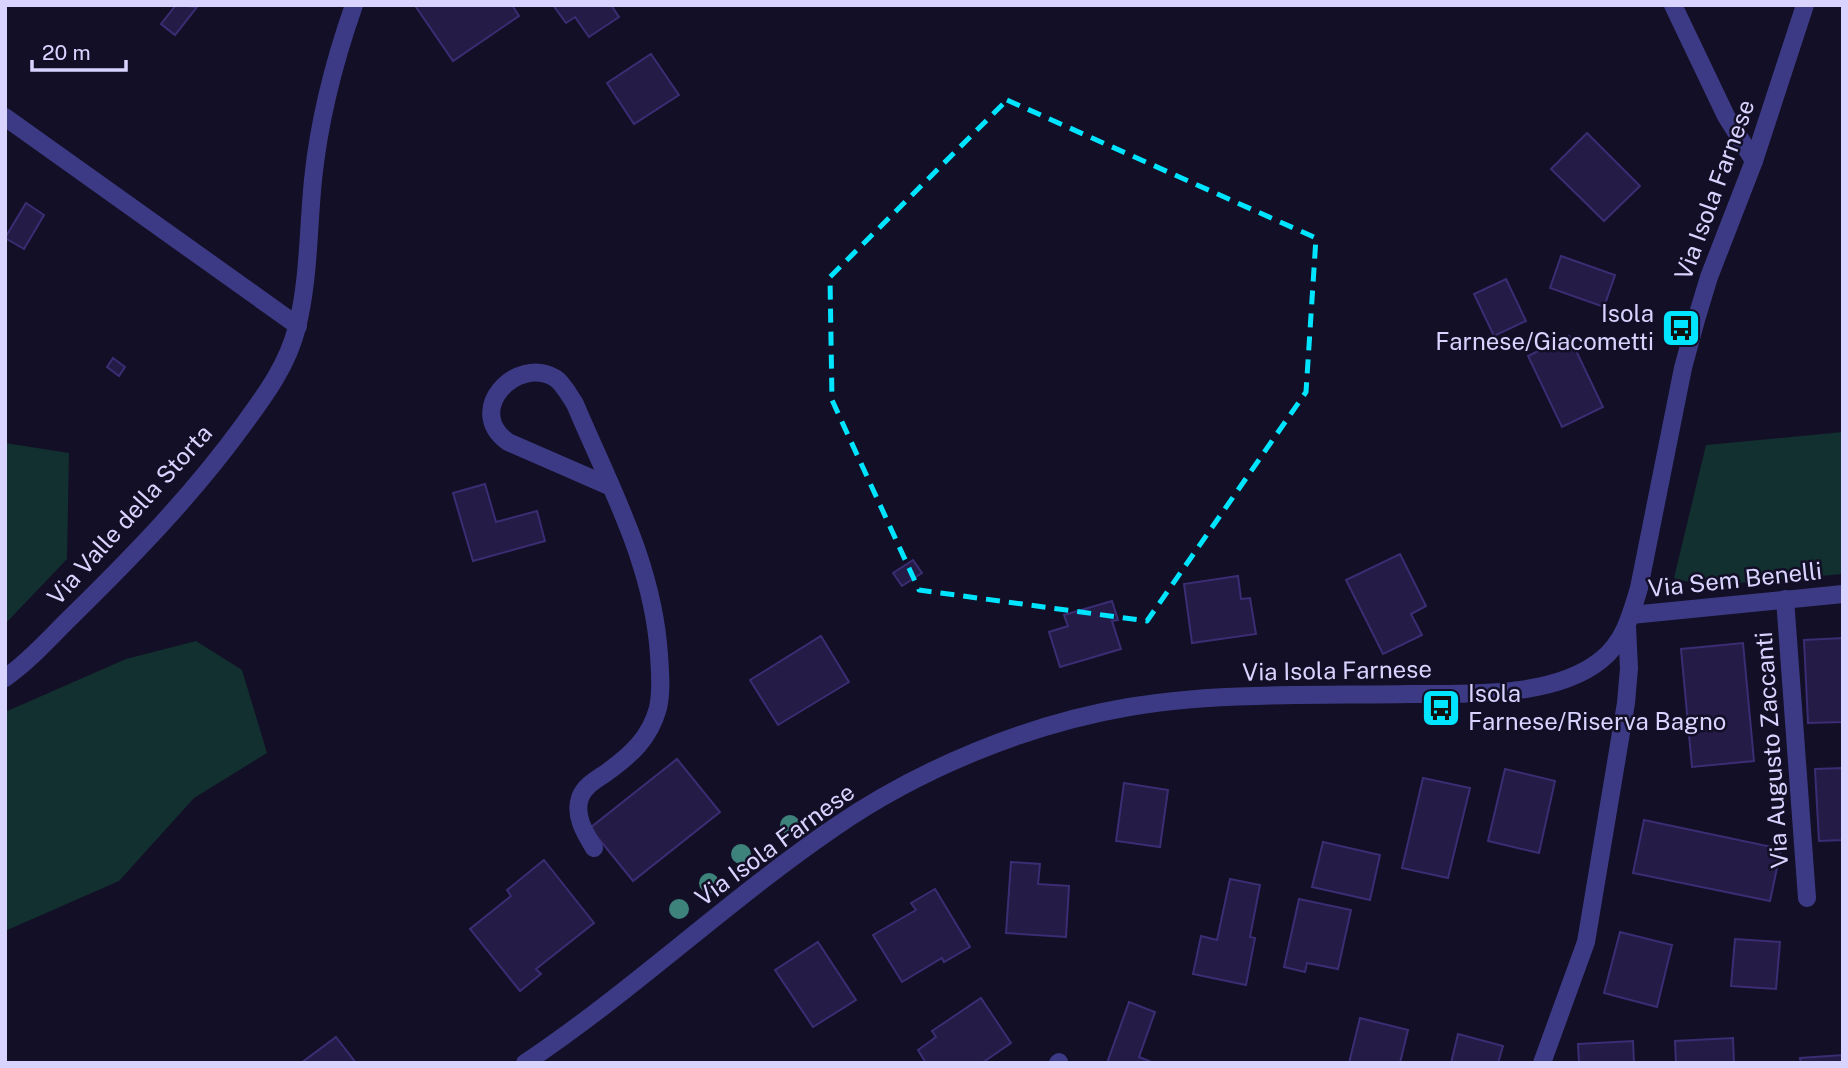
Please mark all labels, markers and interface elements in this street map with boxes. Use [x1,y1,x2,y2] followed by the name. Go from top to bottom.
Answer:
[32,28,126,72] scale bar
[42,40,91,65] text: 20 m
[1668,96,1760,284] street label: Via Isola Farnese
[1435,299,1654,355] place label: Isola Farnese/Giacometti
[1660,307,1702,349] bus stop icon: Isola Farnese/Giacometti
[41,419,217,610] street label: Via Valle della Storta
[1647,556,1823,602] street label: Via Sem Benelli
[1749,631,1793,869] street label: Via Augusto Zaccanti
[1242,654,1432,686] street label: Via Isola Farnese
[1468,679,1726,735] place label: Isola Farnese/Riserva Bagno
[1420,687,1462,729] bus stop icon: Isola Farnese/Riserva Bagno
[689,777,859,911] street label: Via Isola Farnese

